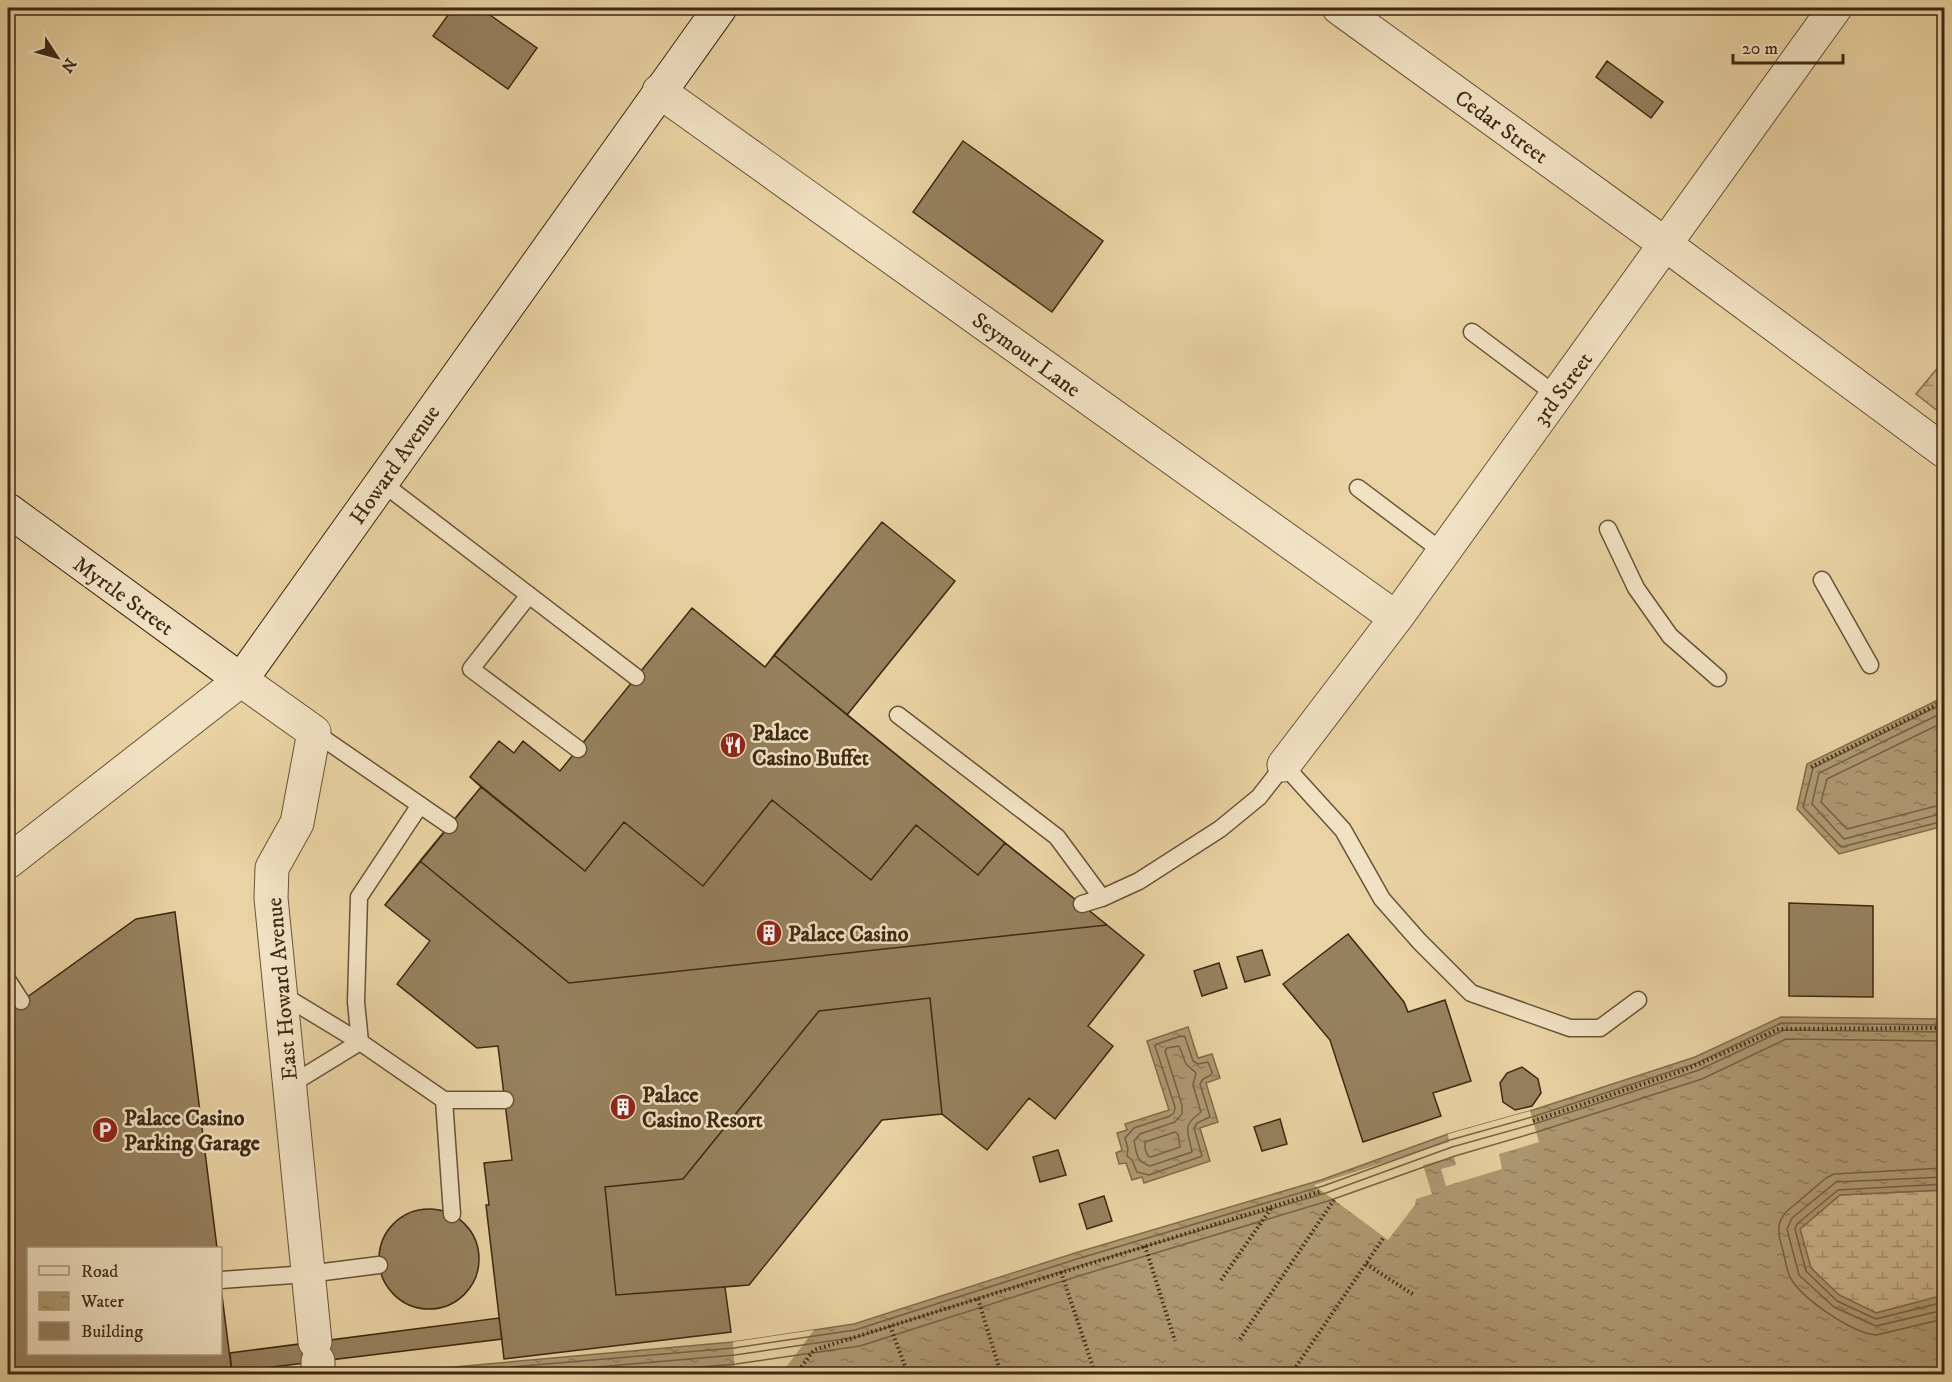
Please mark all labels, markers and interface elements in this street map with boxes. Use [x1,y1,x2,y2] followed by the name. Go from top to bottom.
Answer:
[27,27,87,87] north arrow
[1733,27,1842,65] scale bar
[1742,38,1778,60] text: 20 m
[56,54,80,76] text: N
[1449,84,1553,170] street label: Cedar Street
[967,307,1086,404] street label: Seymour Lane
[1528,347,1599,431] street label: 3rd Street
[344,400,446,530] street label: Howard Avenue
[68,551,179,642] street label: Myrtle Street
[752,720,869,772] place label: Palace Casino Buffet
[718,730,748,760] restaurant icon: Palace Casino Buffet
[261,896,304,1081] street label: East Howard Avenue
[754,918,784,948] building icon: Palace Casino
[788,921,909,948] place label: Palace Casino
[642,1082,763,1134] place label: Palace Casino Resort
[608,1092,638,1122] building icon: Palace Casino Resort
[124,1105,260,1157] place label: Palace Casino Parking Garage
[90,1115,120,1145] parking icon: Palace Casino Parking Garage
[27,1247,222,1355] legend
[81,1261,118,1283] text: Road
[80,1291,124,1313] text: Water
[81,1321,143,1343] text: Building

